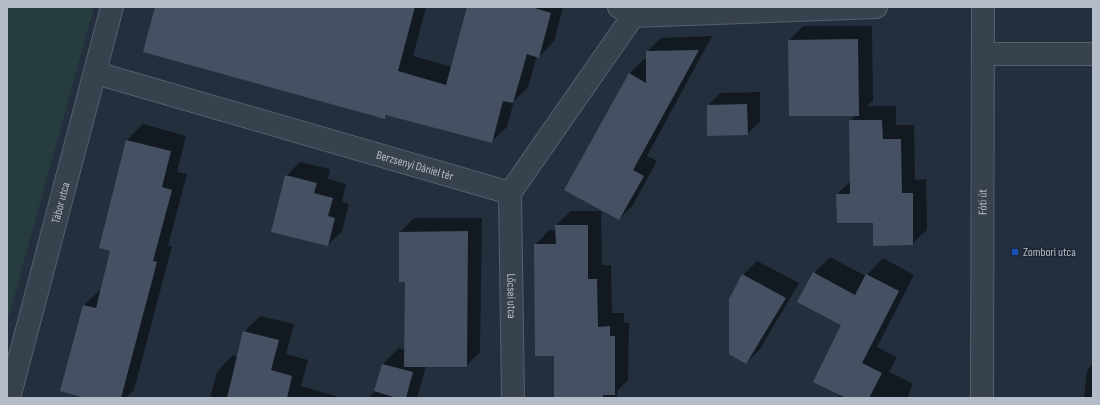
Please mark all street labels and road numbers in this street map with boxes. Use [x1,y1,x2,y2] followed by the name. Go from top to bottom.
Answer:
[375,147,456,184] street label: Berzsenyi Dániel tér
[48,180,73,225] street label: Tábor utca
[975,189,990,215] street label: Fóti út
[504,273,519,319] street label: Lőcsei utca

